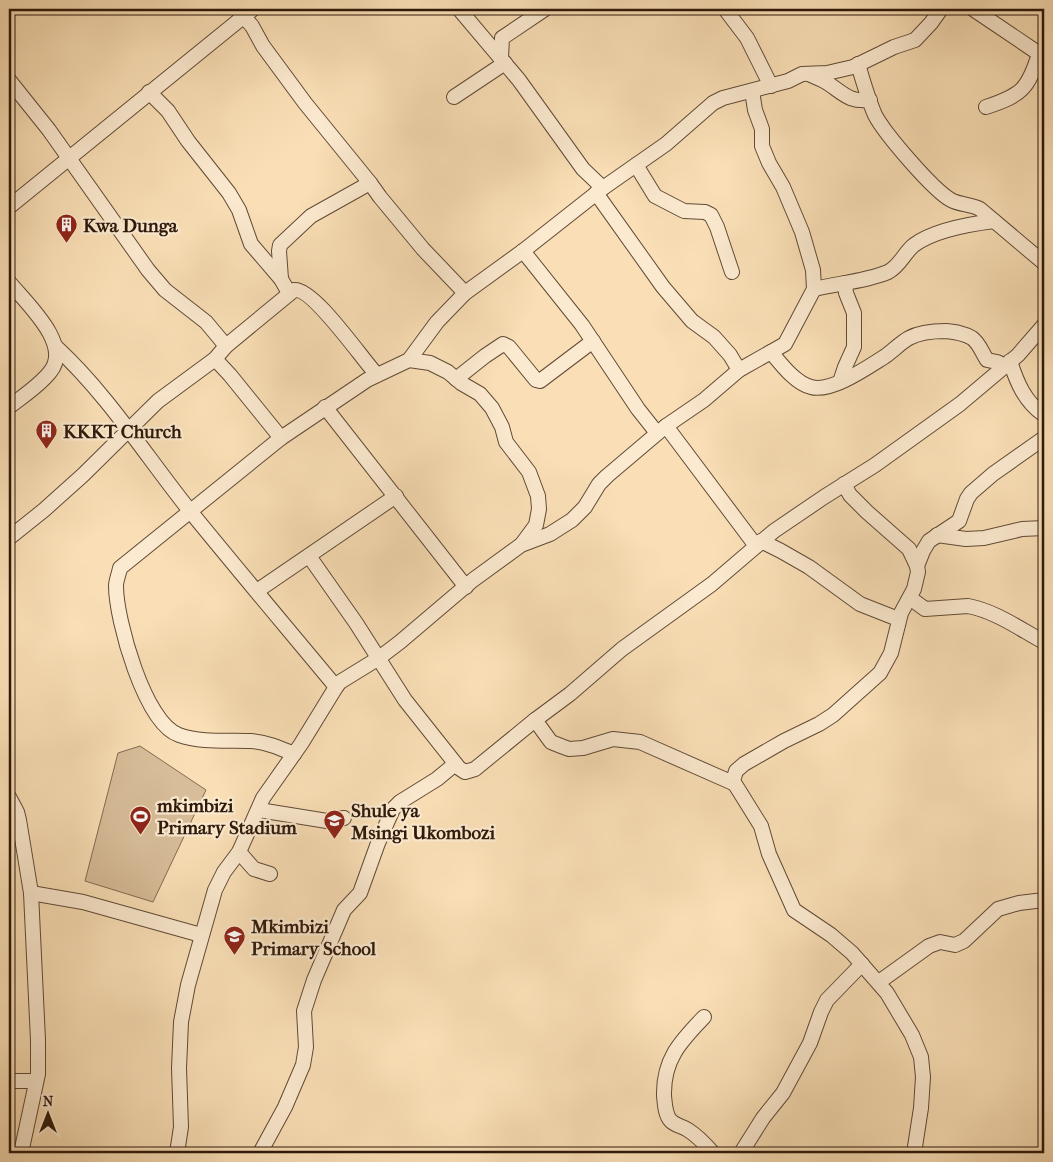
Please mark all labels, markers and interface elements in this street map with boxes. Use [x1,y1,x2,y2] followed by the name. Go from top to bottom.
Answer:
[55,213,79,244] building icon: Kwa Dunga
[83,215,179,237] place label: Kwa Dunga
[35,419,59,450] building icon: KKKT Church
[63,421,182,443] place label: KKKT Church
[156,795,297,839] place label: mkimbizi Primary Stadium
[350,800,495,844] place label: Shule ya Msingi Ukombozi
[129,804,153,835] sports icon: mkimbizi Primary Stadium
[323,809,347,840] school or university icon: Shule ya Msingi Ukombozi
[250,916,377,960] place label: Mkimbizi Primary School
[223,925,247,956] school or university icon: Mkimbizi Primary School
[22,1090,72,1140] north arrow
[43,1093,54,1110] text: N

